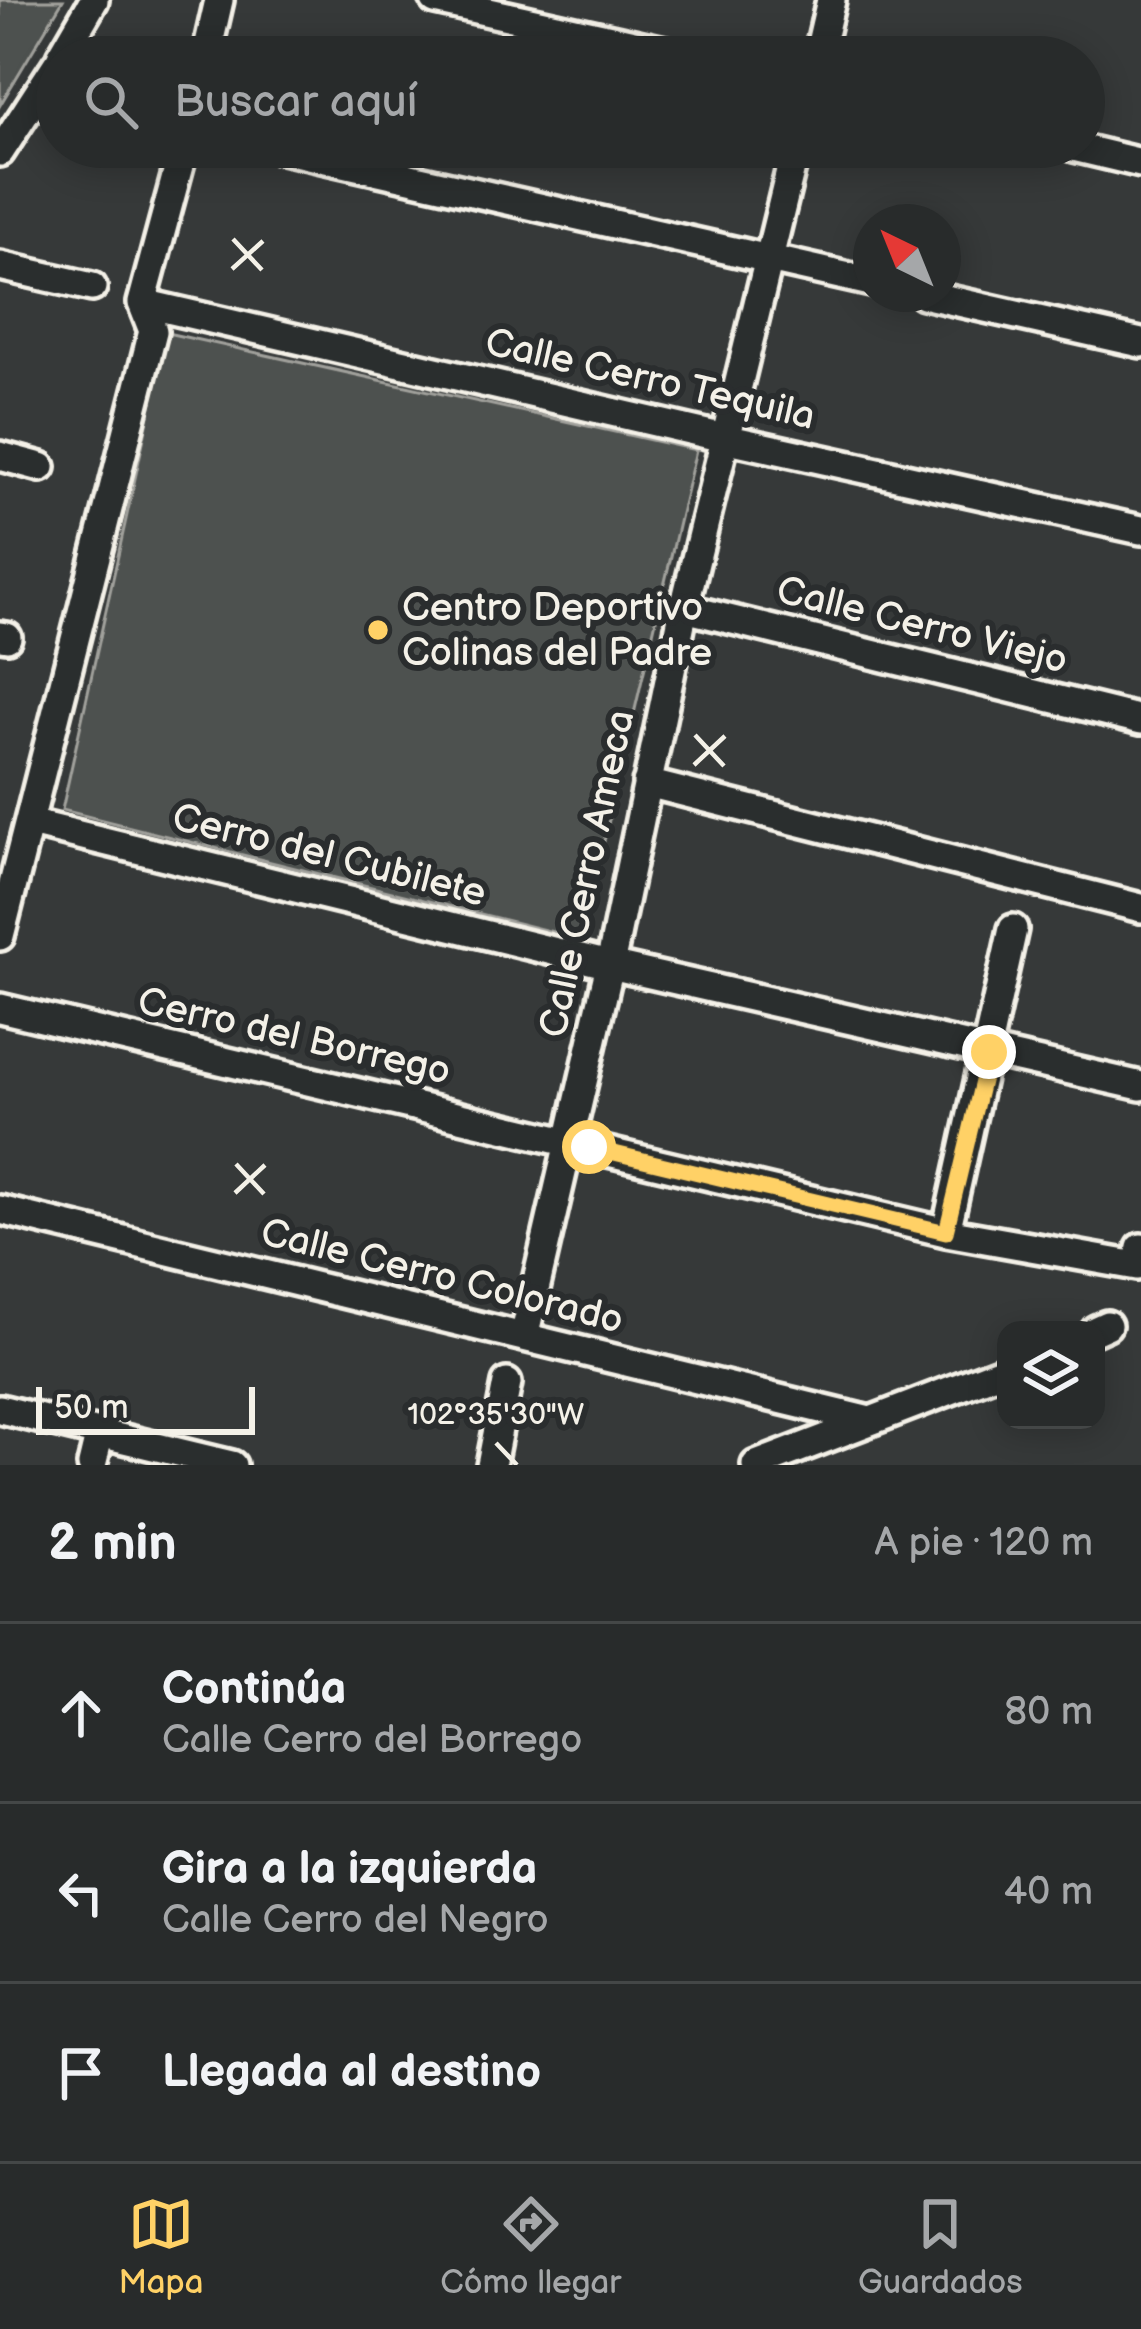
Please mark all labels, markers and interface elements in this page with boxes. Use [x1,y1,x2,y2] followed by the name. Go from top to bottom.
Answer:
[36,36,1105,168] search box
[78,69,144,135] icon: search
[174,75,417,130] text: Buscar aquí
[853,204,961,312] north arrow
[481,319,819,441] street label: Calle Cerro Tequila
[772,567,1072,685] street label: Calle Cerro Viejo
[402,585,712,677] place label: Centro Deportivo Colinas del Padre
[365,617,391,643] marker: Centro Deportivo Colinas del Padre
[530,706,646,1042] street label: Calle Cerro Ameca
[167,794,491,918] street label: Cerro del Cubilete
[133,978,455,1096] street label: Cerro del Borrego
[962,1025,1016,1079] route end
[562,1120,616,1174] route start
[256,1209,628,1345] street label: Calle Cerro Colorado
[997,1321,1105,1429] map controls
[997,1321,1105,1429] button: layers
[36,1381,255,1434] scale bar
[54,1388,129,1428] text: 50 m
[408,1397,584,1433] text: 102°35'30"W
[48,1513,177,1574] text: 2 min
[875,1520,1093,1567] text: A pie · 120 m
[162,1662,346,1717] text: Continúa
[48,1680,114,1746] icon: ahead
[1005,1689,1093,1736] text: 80 m
[162,1717,582,1764] text: Calle Cerro del Borrego
[162,1842,537,1897] text: Gira a la izquierda
[48,1860,114,1926] icon: left
[1003,1869,1093,1916] text: 40 m
[162,1897,549,1944] text: Calle Cerro del Negro
[48,2040,114,2106] icon: arrive
[162,2045,541,2100] text: Llegada al destino
[118,2191,203,2303] tab: Mapa
[440,2191,621,2303] tab: Cómo llegar
[858,2191,1023,2303] tab: Guardados

